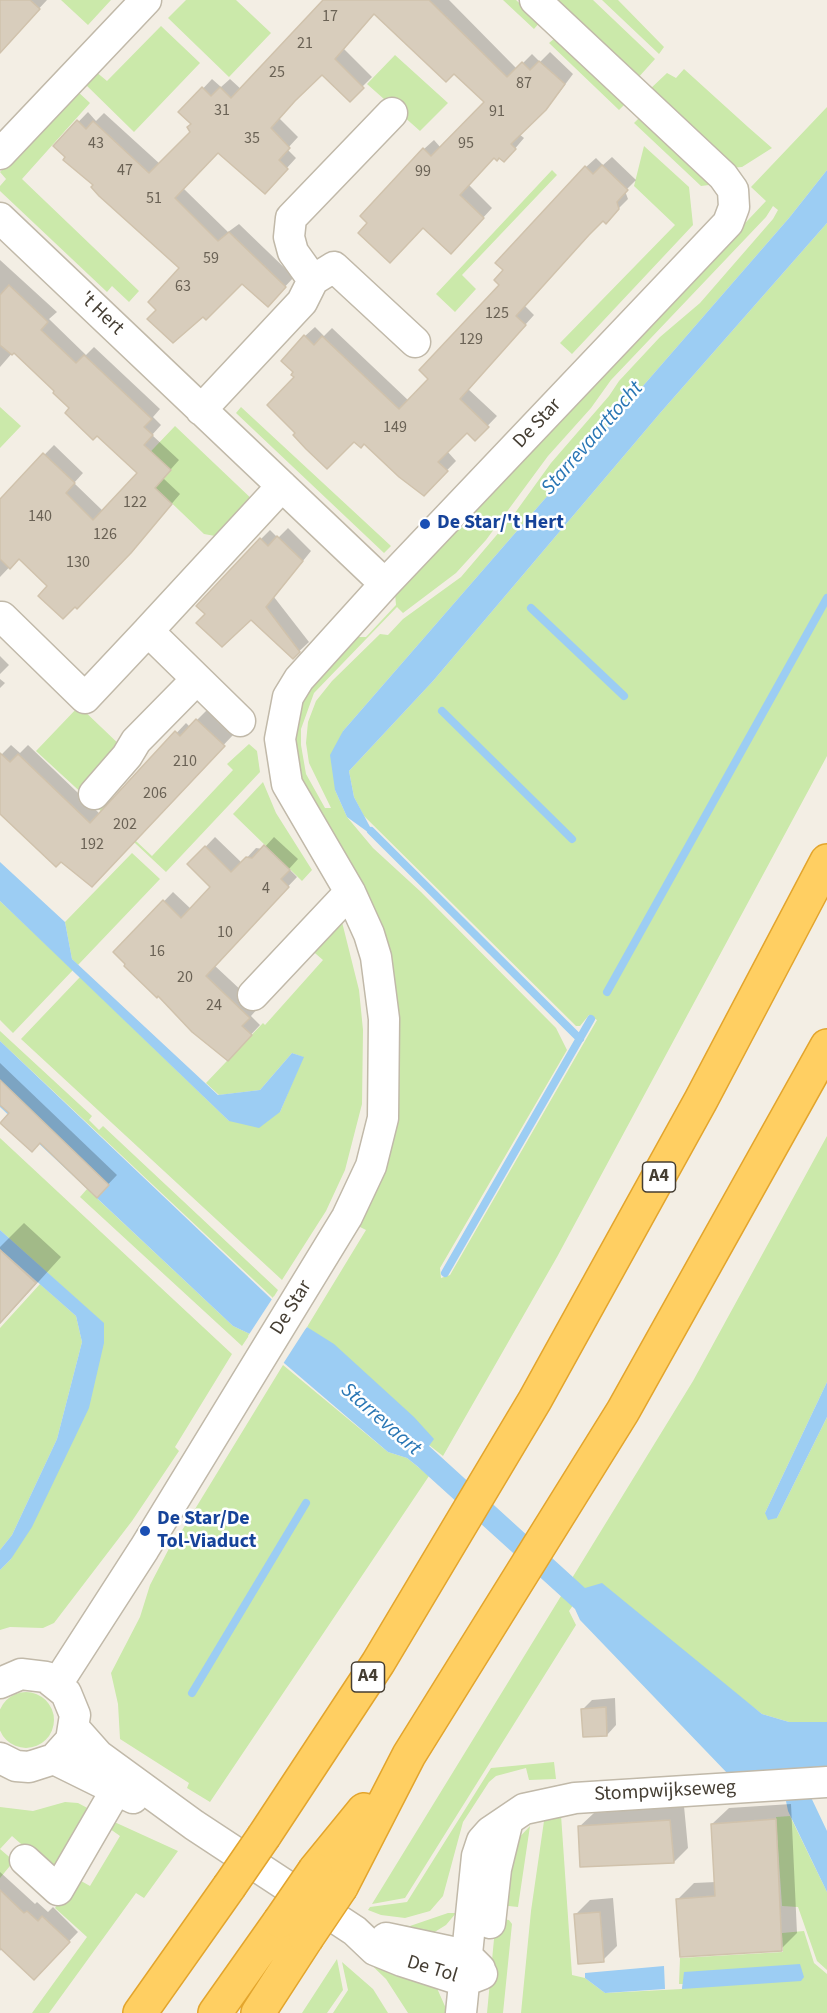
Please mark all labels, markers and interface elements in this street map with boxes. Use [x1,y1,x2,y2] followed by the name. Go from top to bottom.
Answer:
[322,7,338,27] house number: 17
[297,34,313,54] house number: 21
[269,63,285,83] house number: 25
[516,74,532,94] house number: 87
[214,101,230,121] house number: 31
[489,102,505,122] house number: 91
[244,129,260,149] house number: 35
[88,134,104,154] house number: 43
[458,134,474,154] house number: 95
[117,161,133,181] house number: 47
[415,162,431,182] house number: 99
[146,189,162,209] house number: 51
[203,249,219,269] house number: 59
[175,277,191,297] house number: 63
[74,287,128,341] street label: 't Hert
[485,304,509,324] house number: 125
[459,330,483,350] house number: 129
[537,377,649,501] water label: Starrevaarttocht
[509,394,567,454] street label: De Star
[383,418,407,438] house number: 149
[123,493,147,513] house number: 122
[28,507,52,527] house number: 140
[437,512,564,536] place label: De Star/'t Hert
[418,517,432,531] marker: De Star/'t Hert
[93,525,117,545] house number: 126
[66,553,90,573] house number: 130
[173,752,197,772] house number: 210
[143,784,167,804] house number: 206
[113,815,137,835] house number: 202
[80,835,104,855] house number: 192
[262,879,270,899] house number: 4
[217,923,233,943] house number: 10
[149,942,165,962] house number: 16
[177,968,193,988] house number: 20
[206,996,222,1016] house number: 24
[642,1162,676,1192] road number: A4
[266,1276,318,1340] street label: De Star
[335,1378,425,1462] water label: Starrevaart
[157,1508,256,1555] place label: De Star/De Tol-Viaduct
[138,1524,152,1538] marker: De Star/De Tol-Viaduct
[352,1662,385,1692] road number: A4
[594,1776,736,1808] street label: Stompwijkseweg
[404,1951,460,1989] street label: De Tol

